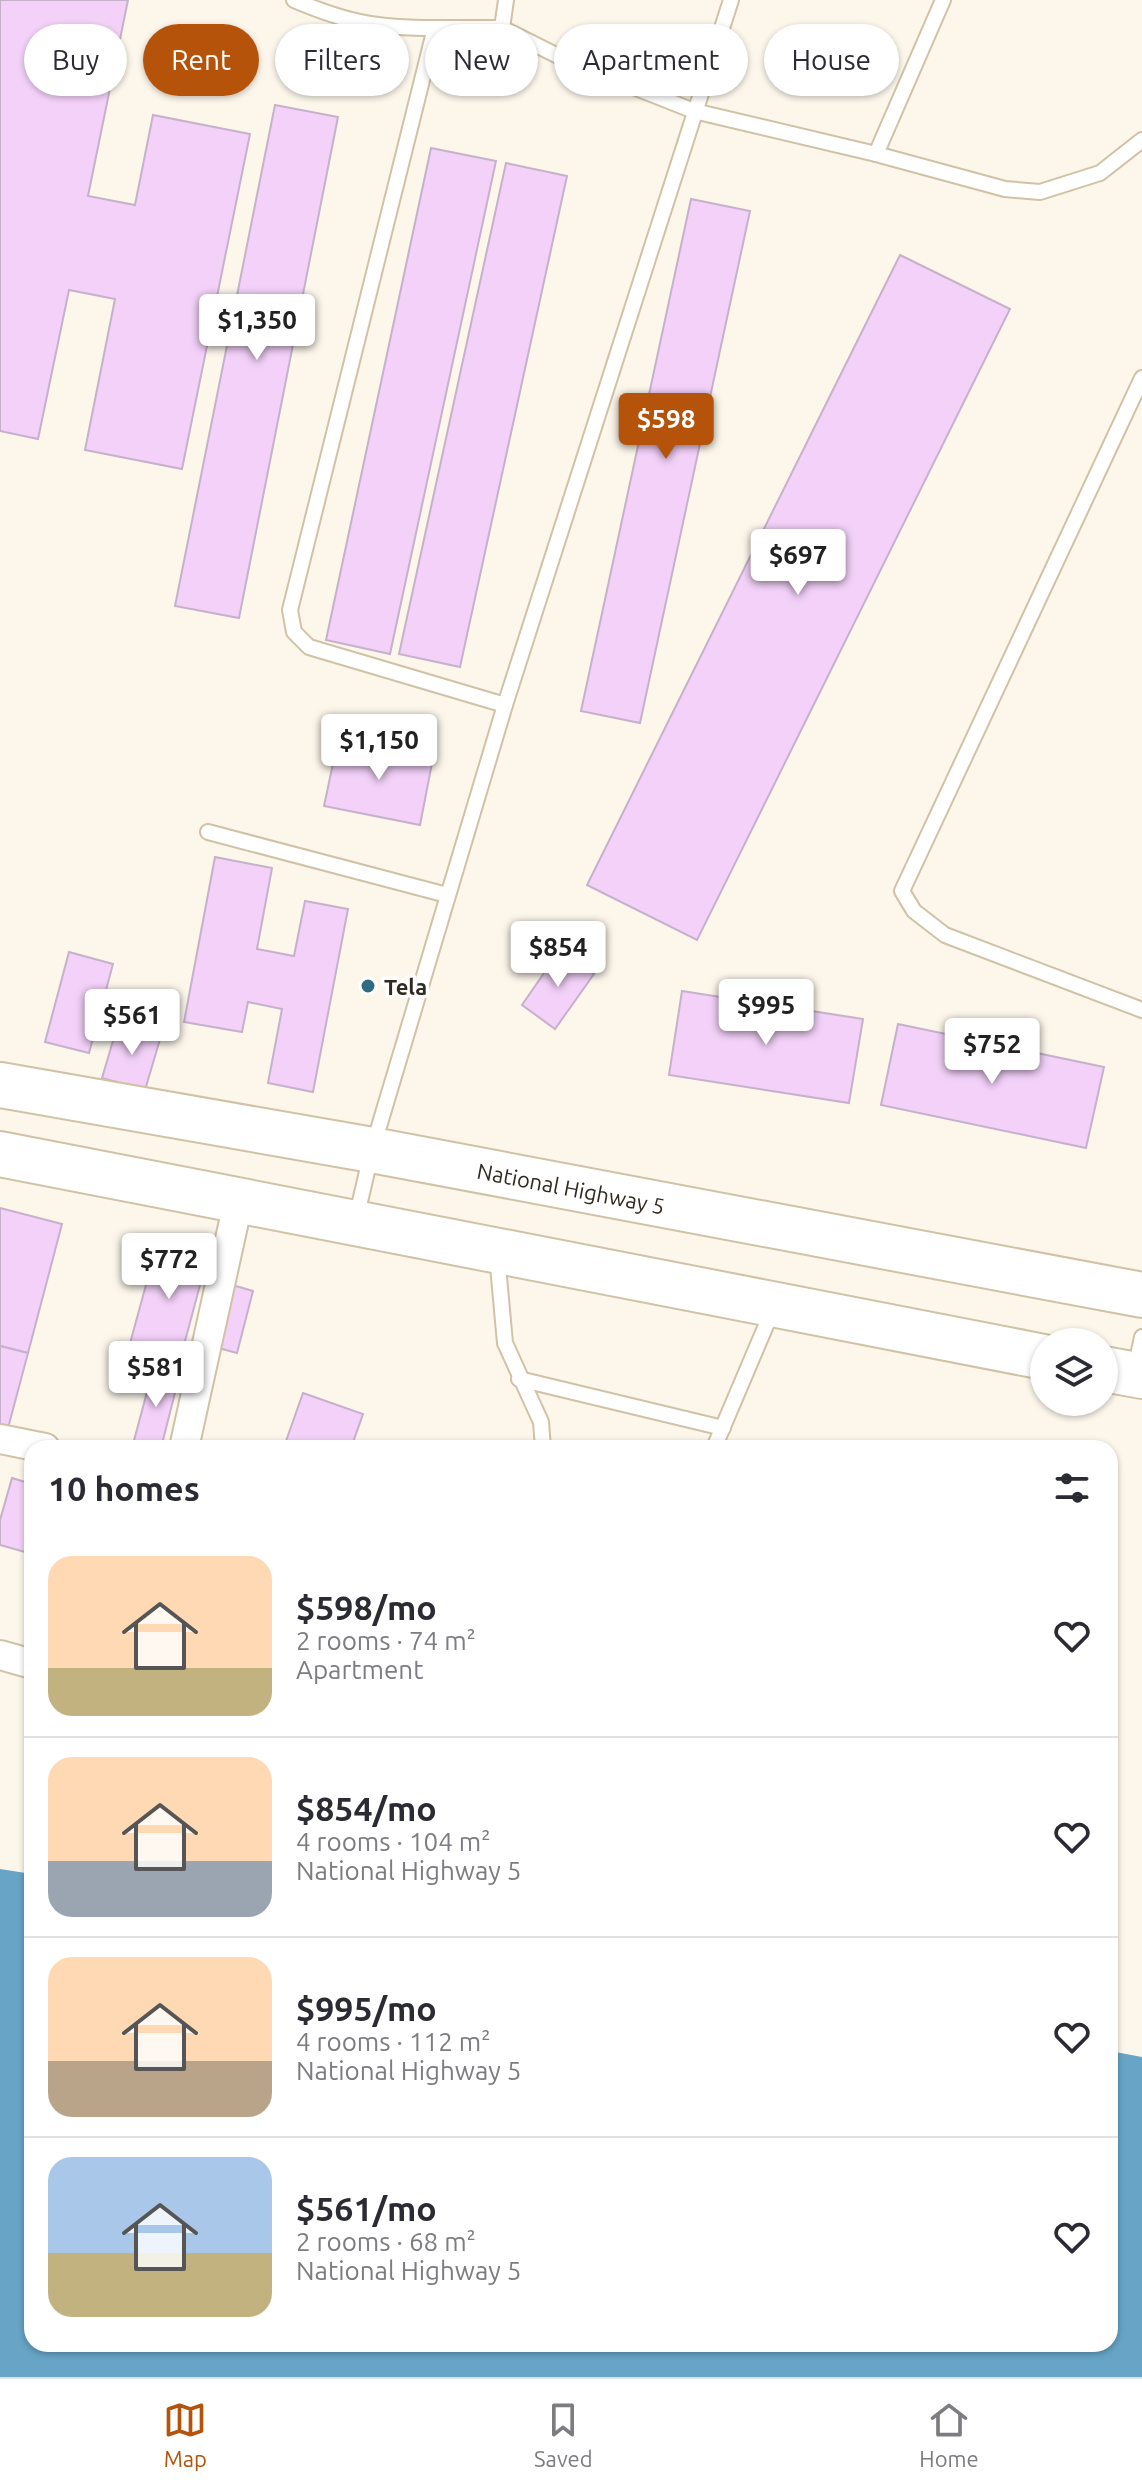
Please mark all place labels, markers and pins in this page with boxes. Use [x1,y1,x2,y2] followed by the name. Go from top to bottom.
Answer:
[192,294,322,362] pin: $1,350
[619,393,713,461] pin: $598
[751,529,845,597] pin: $697
[314,714,444,782] pin: $1,150
[511,921,605,989] pin: $854
[384,974,427,999] place label: Tela
[359,977,377,995] marker: Tela
[719,979,813,1047] pin: $995
[85,989,179,1057] pin: $561
[945,1018,1039,1086] pin: $752
[122,1233,216,1301] pin: $772
[109,1341,203,1409] pin: $581

